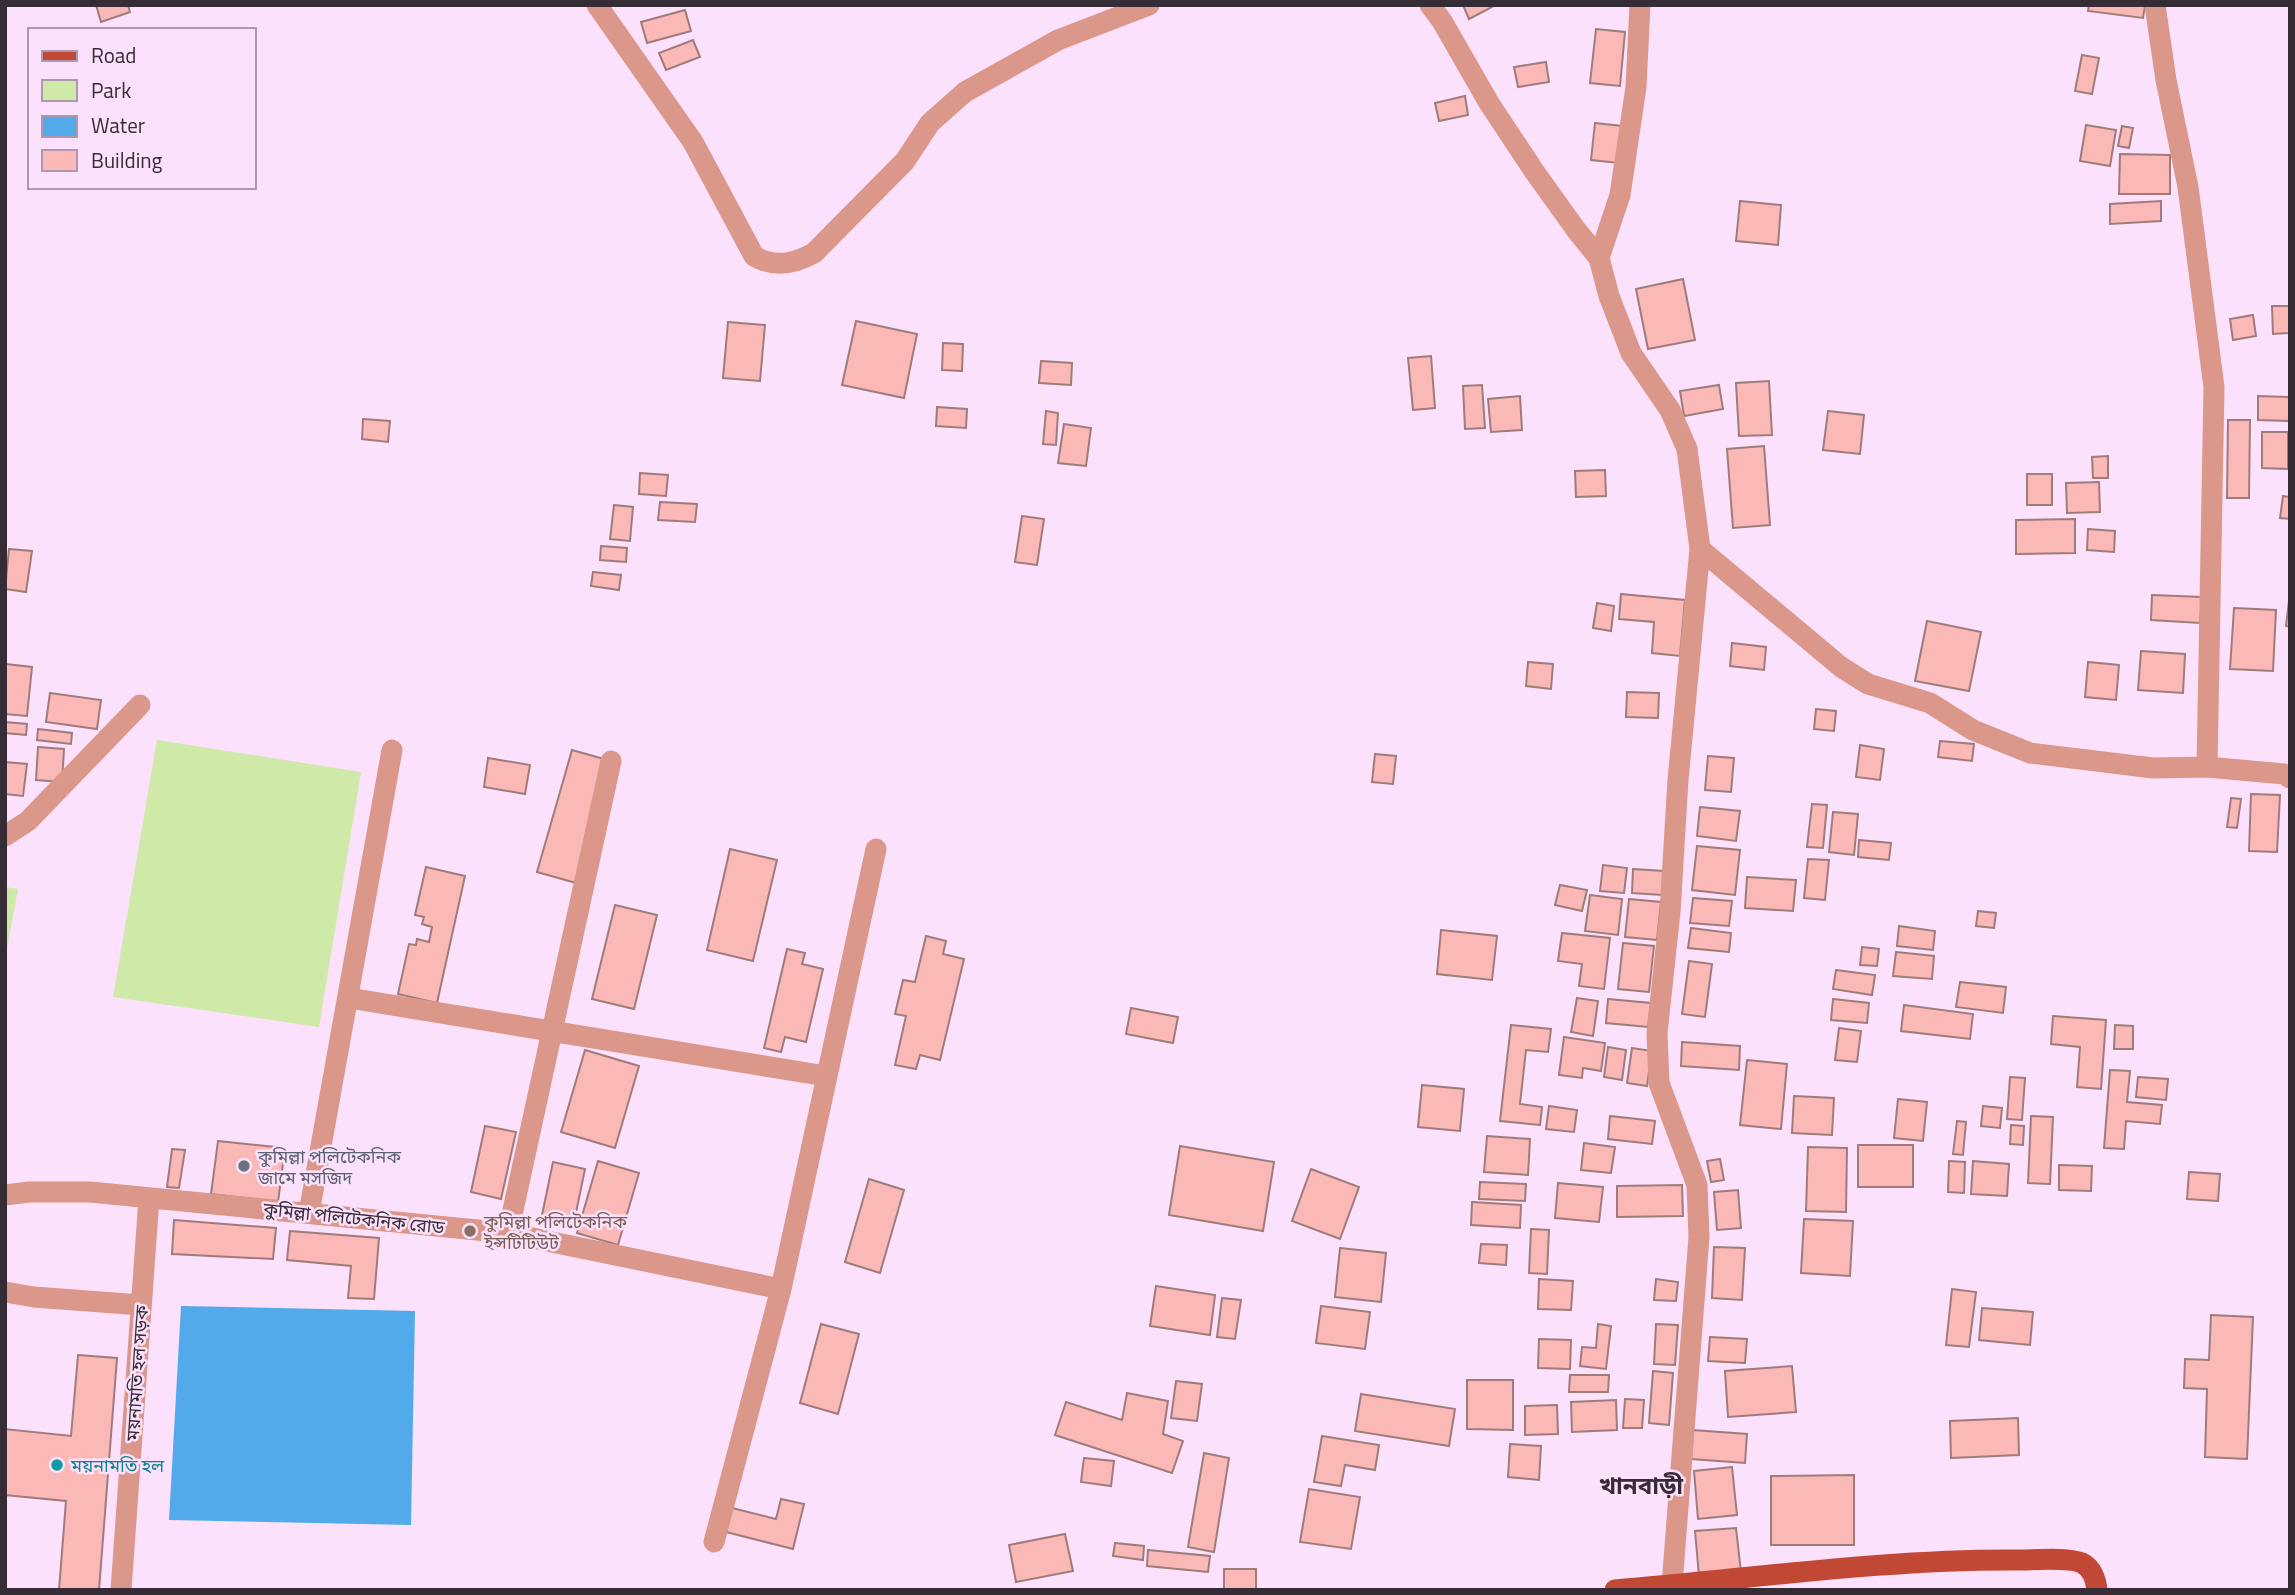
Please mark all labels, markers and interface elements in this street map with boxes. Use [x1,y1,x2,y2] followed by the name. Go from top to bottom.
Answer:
[28,28,256,189] legend
[91,39,136,71] text: Road
[91,74,131,106] text: Park
[91,109,145,141] text: Water
[91,144,163,176] text: Building
[257,1143,401,1191] place label: কুমিল্লা পলিটেকনিক জামে মসজিদ
[236,1158,252,1174] marker: কুমিল্লা পলিটেকনিক জামে মসজিদ
[261,1195,446,1241] street label: কুমিল্লা পলিটেকনিক রোড
[483,1208,627,1256] place label: কুমিল্লা পলিটেকনিক ইন্সটিটিউট
[462,1223,478,1239] marker: কুমিল্লা পলিটেকনিক ইন্সটিটিউট
[119,1304,155,1443] street label: ময়নামতি হল সড়ক
[70,1452,165,1479] place label: ময়নামতি হল
[49,1457,65,1473] marker: ময়নামতি হল
[1599,1467,1684,1503] district label: খানবাড়ী

